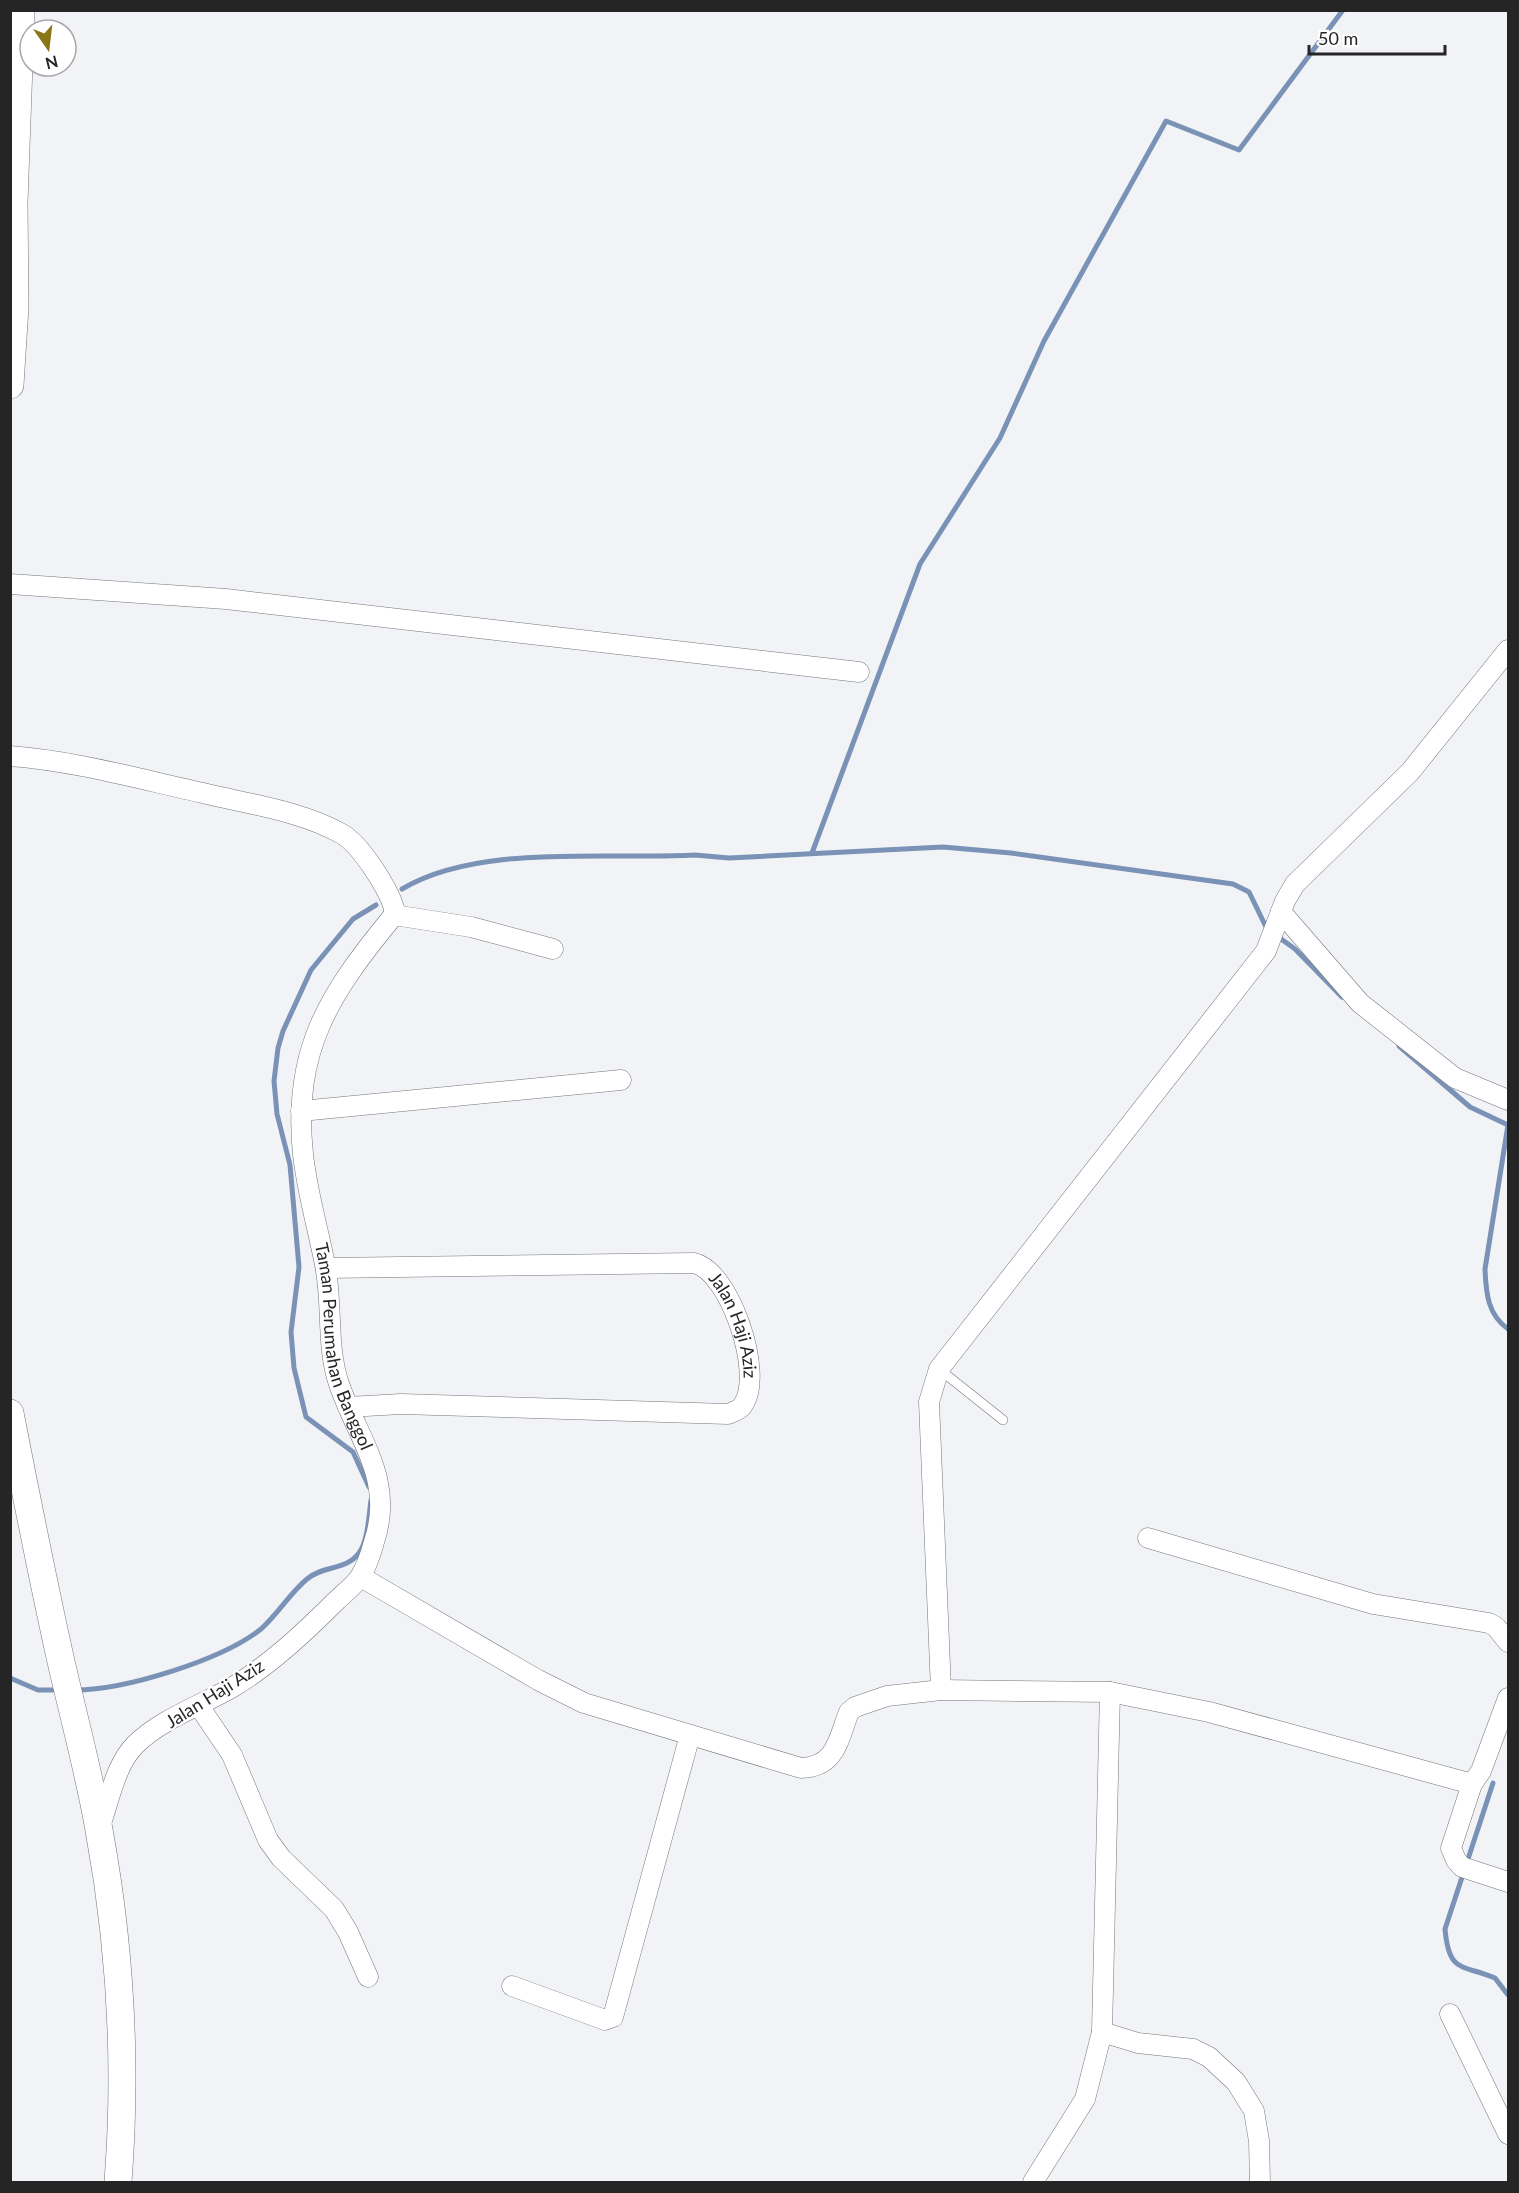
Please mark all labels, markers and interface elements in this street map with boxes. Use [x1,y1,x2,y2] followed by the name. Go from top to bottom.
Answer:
[18,18,78,78] north arrow
[1309,18,1446,56] scale bar
[1318,27,1358,49] text: 50 m
[43,52,60,74] text: N
[311,1241,378,1453] street label: Taman Perumahan Banggol
[705,1267,762,1378] street label: Jalan Haji Aziz
[161,1654,268,1732] street label: Jalan Haji Aziz

